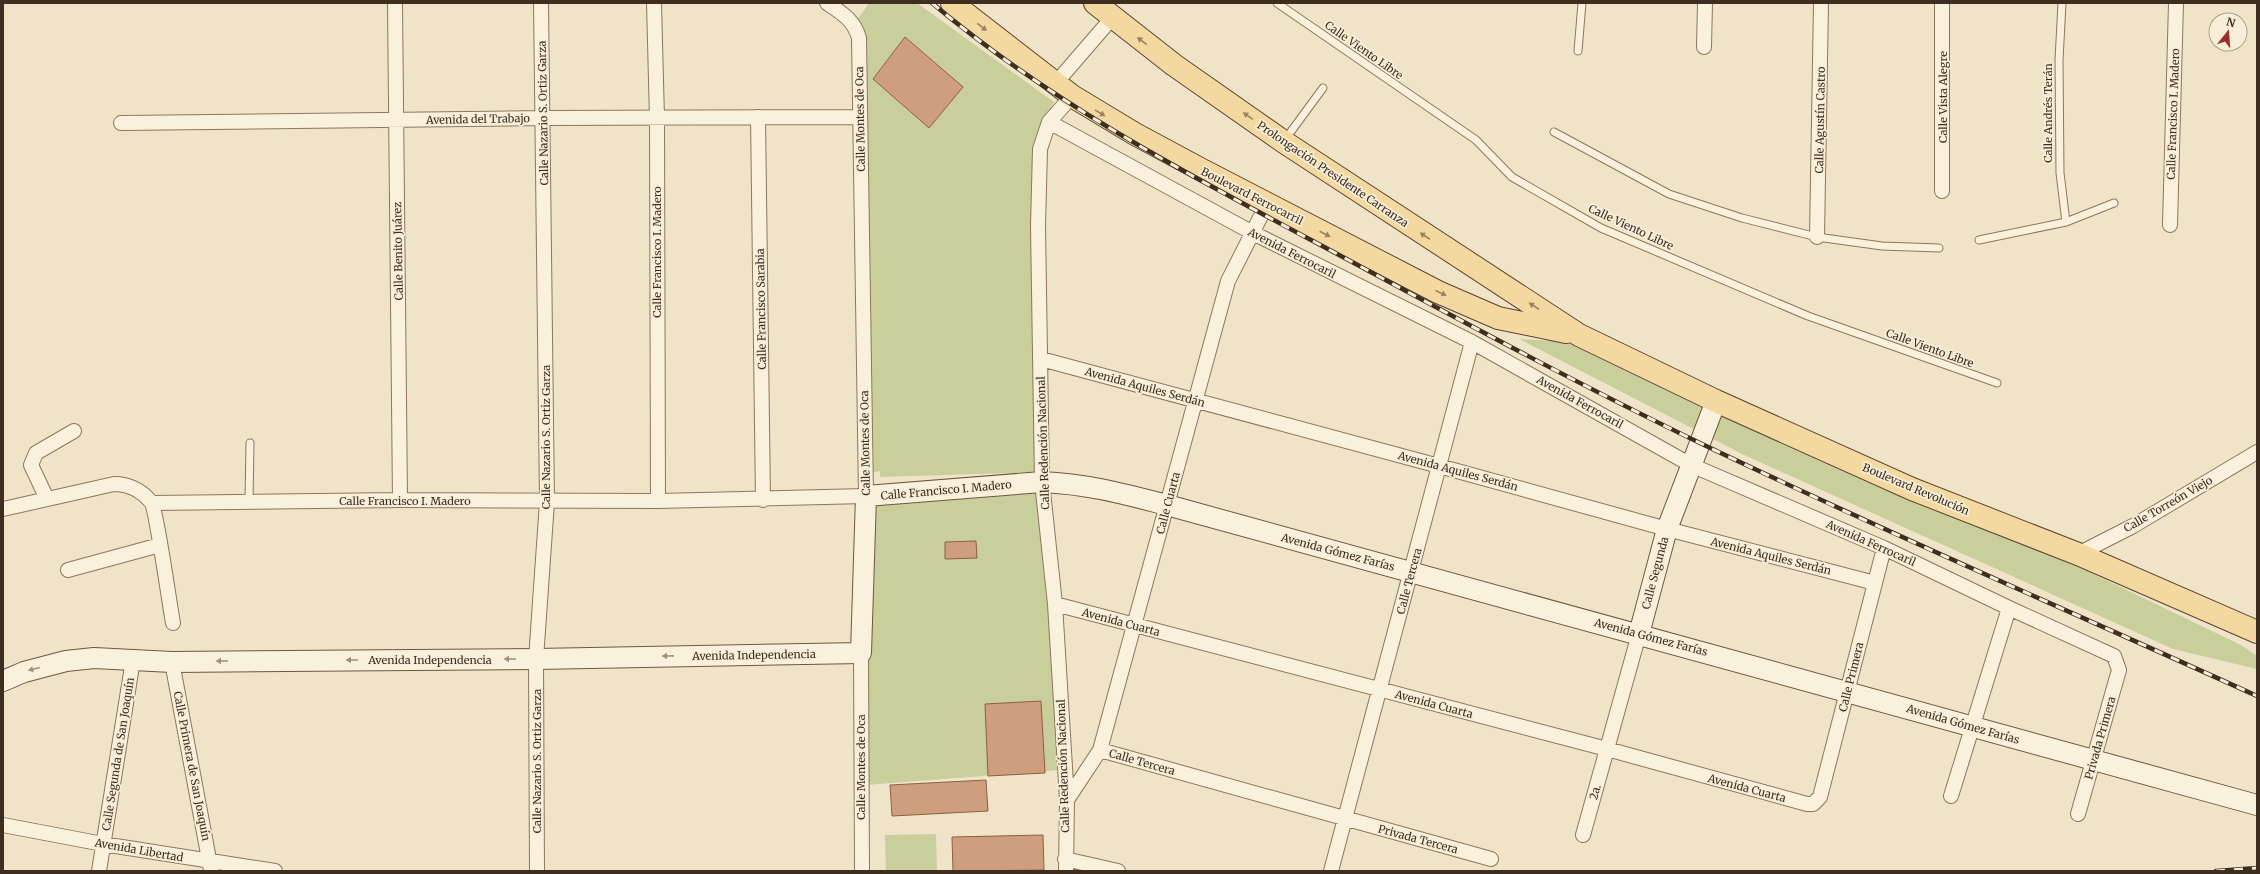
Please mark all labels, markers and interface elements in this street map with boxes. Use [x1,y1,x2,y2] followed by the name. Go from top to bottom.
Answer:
[2208,12,2248,52] north arrow
[2225,14,2237,30] text: N
[1322,18,1406,82] street label: Calle Viento Libre
[977,23,988,31] one-way arrow
[1136,36,1147,45] one-way arrow
[535,41,551,185] street label: Calle Nazario S. Ortiz Garza
[2164,48,2182,180] street label: Calle Francisco I. Madero
[1936,51,1950,143] street label: Calle Vista Alegre
[2041,62,2055,163] street label: Calle Andrés Terán
[852,66,868,172] street label: Calle Montes de Oca
[1812,66,1828,174] street label: Calle Agustín Castro
[1094,109,1106,116] one-way arrow
[425,111,531,127] street label: Avenida del Trabajo
[1242,112,1253,120] one-way arrow
[1255,118,1411,230] street label: Prolongación Presidente Carranza
[1199,164,1306,228] street label: Boulevard Ferrocarril
[650,186,664,318] street label: Calle Francisco I. Madero
[1586,201,1676,253] street label: Calle Viento Libre
[390,202,406,300] street label: Calle Benito Juárez
[1245,224,1339,281] street label: Avenida Ferrocaril
[1320,230,1331,237] one-way arrow
[1420,232,1430,240] one-way arrow
[753,248,769,370] street label: Calle Francisco Sarabia
[1435,290,1447,296] one-way arrow
[1528,303,1540,310] one-way arrow
[1884,326,1976,370] street label: Calle Viento Libre
[1082,364,1207,410] street label: Avenida Aquiles Serdán
[539,365,553,509] street label: Calle Nazario S. Ortiz Garza
[1533,372,1626,432] street label: Avenida Ferrocaril
[1034,376,1052,510] street label: Calle Redención Nacional
[857,390,873,496] street label: Calle Montes de Oca
[1395,448,1520,494] street label: Avenida Aquiles Serdán
[1860,460,1972,518] street label: Boulevard Revolución
[1153,470,1183,535] street label: Calle Cuarta
[2121,473,2215,535] street label: Calle Torreón Viejo
[880,477,1013,503] street label: Calle Francisco I. Madero
[339,494,471,508] street label: Calle Francisco I. Madero
[1823,517,1919,569] street label: Avenida Ferrocaril
[1279,530,1396,574] street label: Avenida Gómez Farías
[1708,534,1833,578] street label: Avenida Aquiles Serdán
[1639,535,1671,611] street label: Calle Segunda
[1393,546,1425,616] street label: Calle Tercera
[1080,605,1162,639] street label: Avenida Cuarta
[1592,615,1709,659] street label: Avenida Gómez Farías
[1836,641,1866,713] street label: Calle Primera
[691,647,816,663] street label: Avenida Independencia
[367,653,492,667] street label: Avenida Independencia
[661,653,674,659] one-way arrow
[503,656,516,662] one-way arrow
[345,657,358,663] one-way arrow
[215,658,228,664] one-way arrow
[28,667,40,673] one-way arrow
[99,676,137,832] street label: Calle Segunda de San Joaquín
[1393,687,1475,721] street label: Avenida Cuarta
[530,689,544,833] street label: Calle Nazario S. Ortiz Garza
[171,690,214,843] street label: Calle Primera de San Joaquín
[2081,695,2119,781] street label: Privada Primera
[1054,699,1072,833] street label: Calle Redención Nacional
[1904,701,2021,747] street label: Avenida Gómez Farías
[854,714,868,820] street label: Calle Montes de Oca
[1107,746,1177,778] street label: Calle Tercera
[1706,771,1788,805] street label: Avenida Cuarta
[1586,783,1604,801] street label: 2a.
[1376,822,1460,856] street label: Privada Tercera
[93,835,185,865] street label: Avenida Libertad

